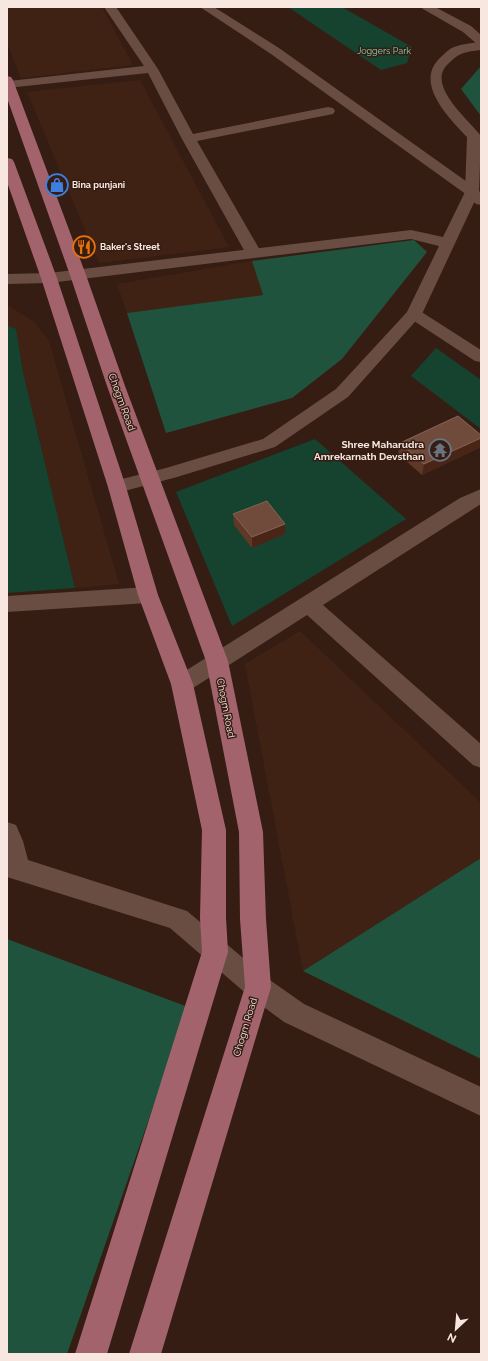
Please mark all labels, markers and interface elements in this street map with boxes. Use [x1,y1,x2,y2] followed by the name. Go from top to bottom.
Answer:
[357,46,411,56] park label: Joggers Park
[44,172,70,198] shop icon: Bina punjani
[72,180,125,190] place label: Bina punjani
[71,234,97,260] restaurant icon: Baker's Street
[100,242,161,252] place label: Baker's Street
[106,372,138,432] street label: Chogm Road
[427,437,453,463] temple icon: Shree Maharudra Amrekarnath Devsthan
[314,439,424,462] place label: Shree Maharudra Amrekarnath Devsthan
[215,677,237,739] street label: Chogm Road
[231,996,259,1058] street label: Chogm Road
[436,1309,476,1349] north arrow
[445,1330,458,1345] text: N

